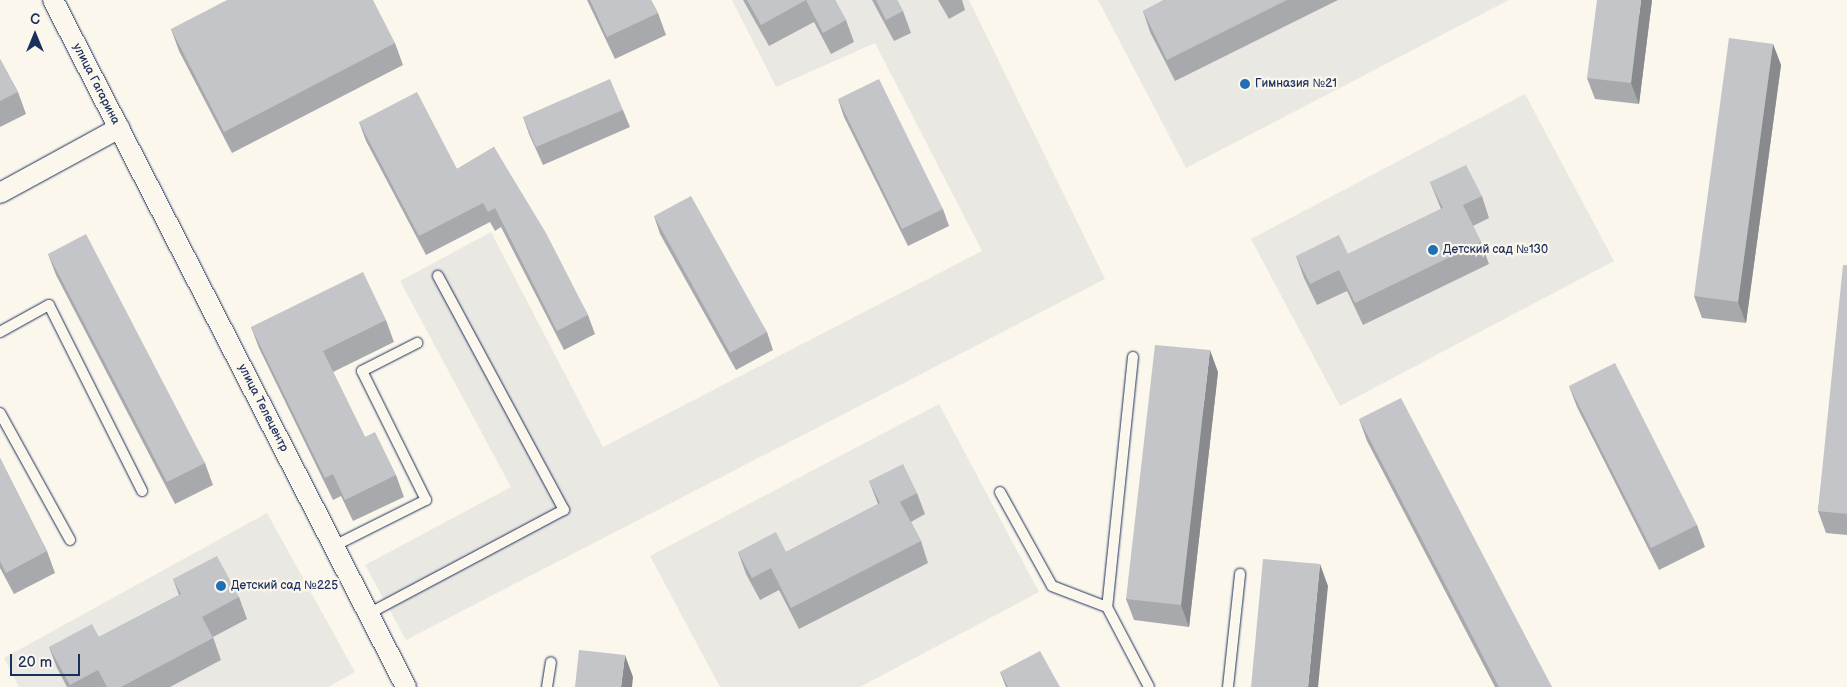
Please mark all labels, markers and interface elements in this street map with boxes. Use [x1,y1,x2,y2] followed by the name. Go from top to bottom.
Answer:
[10,10,60,60] north arrow
[30,11,40,28] text: С
[69,41,123,127] street label: улица Гагарина
[1255,77,1337,91] place label: Гимназия №21
[1239,78,1251,90] marker: Гимназия №21
[1443,243,1548,257] place label: Детский сад №130
[1427,244,1439,256] marker: Детский сад №130
[235,362,291,454] street label: улица Телецентр
[231,579,338,593] place label: Детский сад №225
[215,580,227,592] marker: Детский сад №225
[12,644,82,676] scale bar
[18,653,52,672] text: 20 m

